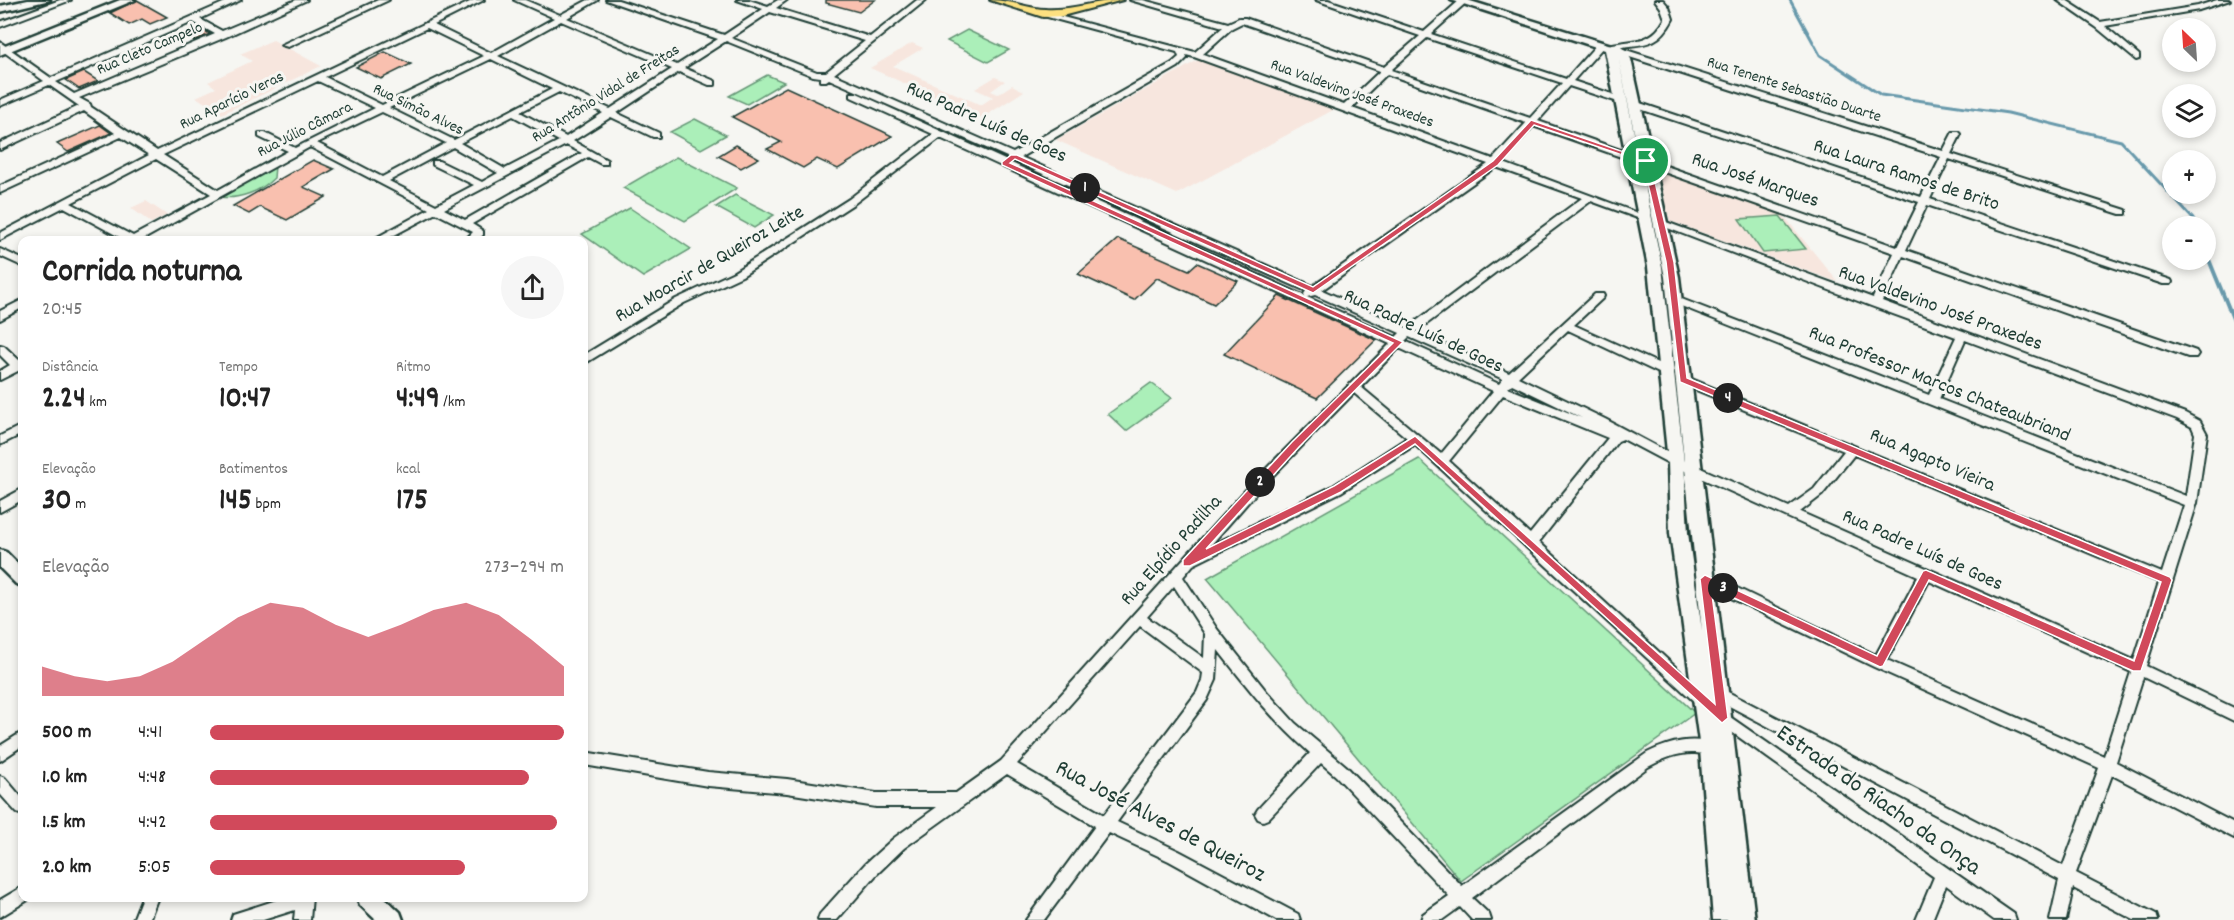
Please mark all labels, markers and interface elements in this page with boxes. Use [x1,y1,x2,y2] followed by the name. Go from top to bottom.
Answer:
[93,16,207,82] street label: Rua Cleto Campelo
[2162,18,2216,72] north arrow
[2162,18,2216,270] map controls
[528,39,685,149] street label: Rua Antônio Vidal de Freitas
[1704,51,1884,129] street label: Rua Tenente Sebastião Duarte
[1267,54,1437,134] street label: Rua Valdevino José Praxedes
[176,66,288,136] street label: Rua Aparício Veras
[901,75,1071,171] street label: Rua Padre Luís de Goes
[369,78,468,142] street label: Rua Simão Alves
[2162,84,2216,138] button: layers
[253,96,357,164] street label: Rua Júlio Câmara
[1809,133,2003,219] street label: Rua Laura Ramos de Brito
[1620,135,1671,186] pin
[1629,144,1662,177] icon: arrive
[1687,146,1823,216] street label: Rua José Marques
[2162,150,2216,204] button: +
[1070,173,1100,203] pin: 1
[1083,176,1087,199] text: 1
[610,199,810,331] street label: Rua Moarcir de Queiroz Leite
[2162,216,2216,270] button: −
[42,250,241,297] text: Corrida noturna
[501,256,564,319] button: share
[1834,259,2046,359] street label: Rua Valdevino José Praxedes
[1338,283,1508,381] street label: Rua Padre Luís de Goes
[42,296,83,324] text: 20:45
[1804,320,2074,450] street label: Rua Professor Marcos Chateaubriand
[42,356,98,379] text: Distância
[219,356,258,379] text: Tempo
[396,356,431,379] text: Ritmo
[42,379,86,422] text: 2.24
[219,379,271,422] text: 10:47
[396,379,440,422] text: 4:49
[1713,383,1743,413] pin: 4
[1725,386,1731,409] text: 4
[86,391,107,414] text: km
[440,391,465,414] text: /km
[1865,422,2000,500] street label: Rua Agapto Vieira
[42,458,96,481] text: Elevação
[219,458,288,481] text: Batimentos
[396,458,420,481] text: kcal
[1245,467,1275,497] pin: 2
[1257,470,1264,493] text: 2
[42,481,72,524] text: 30
[219,481,252,524] text: 145
[396,481,428,524] text: 175
[1115,489,1230,613] street label: Rua Elpídio Padilha
[72,493,86,516] text: m
[252,493,281,516] text: bpm
[1837,503,2007,599] street label: Rua Padre Luís de Goes
[42,554,109,582] text: Elevação
[484,554,564,582] text: 273–294 m
[1708,573,1738,603] pin: 3
[1719,576,1727,599] text: 3
[1769,717,1988,885] street label: Estrada do Riacho da Onça
[42,719,91,747] text: 500 m
[138,719,162,747] text: 4:41
[1049,752,1271,892] street label: Rua José Alves de Queiroz
[42,764,87,792] text: 1.0 km
[138,764,166,792] text: 4:48
[42,809,85,837] text: 1.5 km
[138,809,167,837] text: 4:42
[42,854,91,882] text: 2.0 km
[138,854,171,882] text: 5:05

